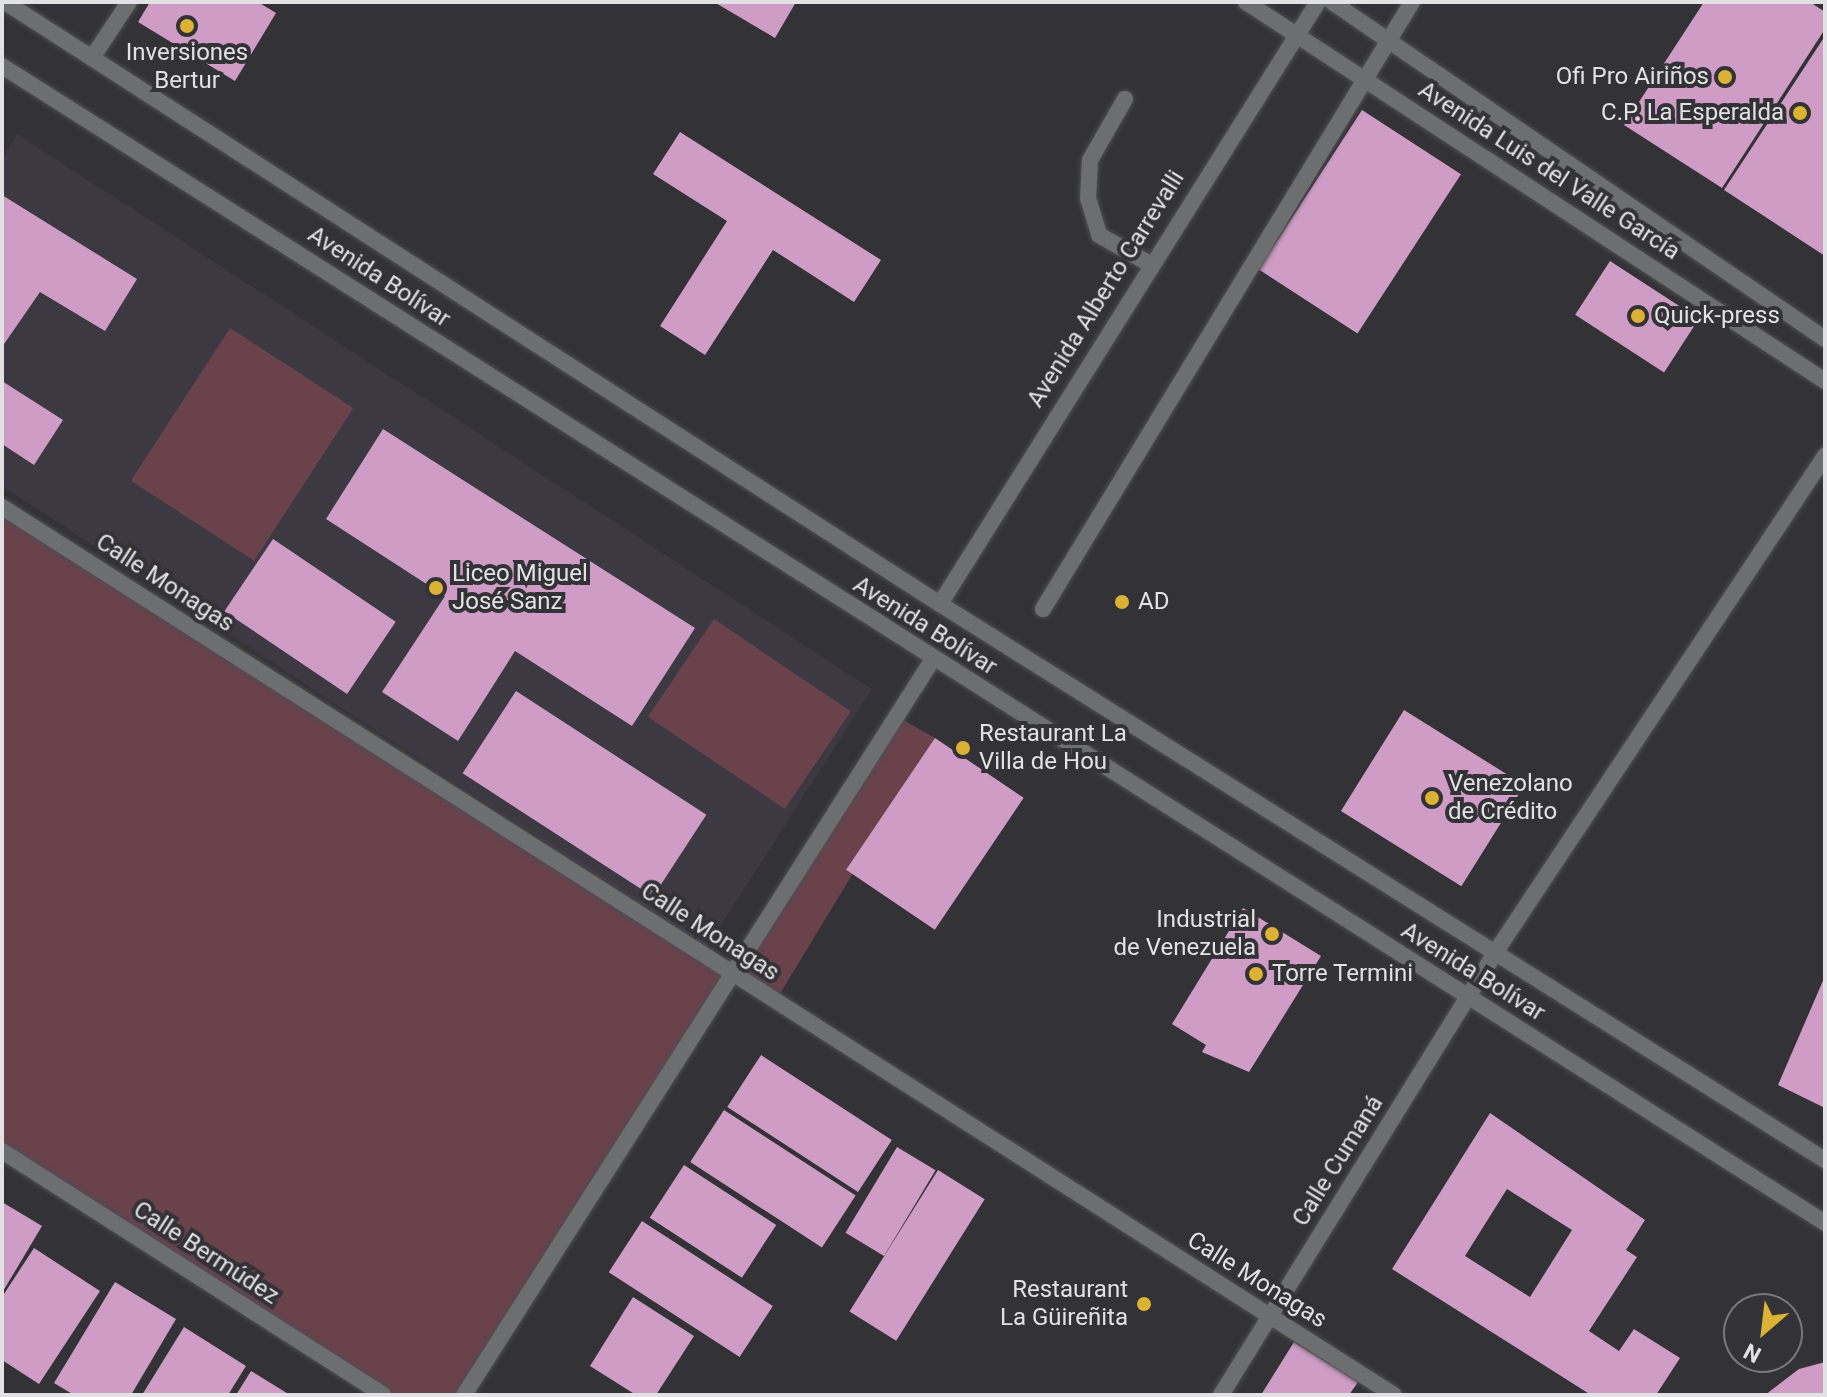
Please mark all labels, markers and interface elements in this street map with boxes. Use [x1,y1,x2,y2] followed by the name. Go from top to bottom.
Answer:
[178,17,196,35] marker: Inversiones Bertur
[126,39,248,95] place label: Inversiones Bertur
[1556,63,1709,91] place label: Ofi Pro Airiños
[1716,68,1734,86] marker: Ofi Pro Airiños
[1413,76,1685,266] street label: Avenida Luis del Valle García
[1601,99,1784,127] place label: C.P. La Esperalda
[1791,104,1809,122] marker: C.P. La Esperalda
[1021,165,1191,413] street label: Avenida Alberto Carrevalli
[302,220,456,334] street label: Avenida Bolívar
[1654,302,1780,330] place label: Quick-press
[1629,307,1647,325] marker: Quick-press
[91,528,239,638] street label: Calle Monagas
[452,560,588,616] place label: Liceo Miguel José Sanz
[848,570,1002,682] street label: Avenida Bolívar
[427,579,445,597] marker: Liceo Miguel José Sanz
[1138,588,1169,616] place label: AD
[1113,593,1131,611] marker: AD
[979,720,1127,776] place label: Restaurant La Villa de Hou
[954,739,972,757] marker: Restaurant La Villa de Hou
[1448,770,1573,826] place label: Venezolano de Crédito
[1423,789,1441,807] marker: Venezolano de Crédito
[636,877,784,987] street label: Calle Monagas
[1114,906,1256,962] place label: Industrial de Venezuela
[1396,916,1550,1028] street label: Avenida Bolívar
[1263,925,1281,943] marker: Industrial de Venezuela
[1272,960,1414,988] place label: Torre Termini
[1247,965,1265,983] marker: Torre Termini
[1286,1090,1390,1232] street label: Calle Cumaná
[128,1195,284,1311] street label: Calle Bermúdez
[1182,1226,1332,1334] street label: Calle Monagas
[1000,1276,1128,1332] place label: Restaurant La Güireñita
[1723,1293,1803,1373] north arrow
[1135,1295,1153,1313] marker: Restaurant La Güireñita
[1740,1338,1765,1368] text: N

